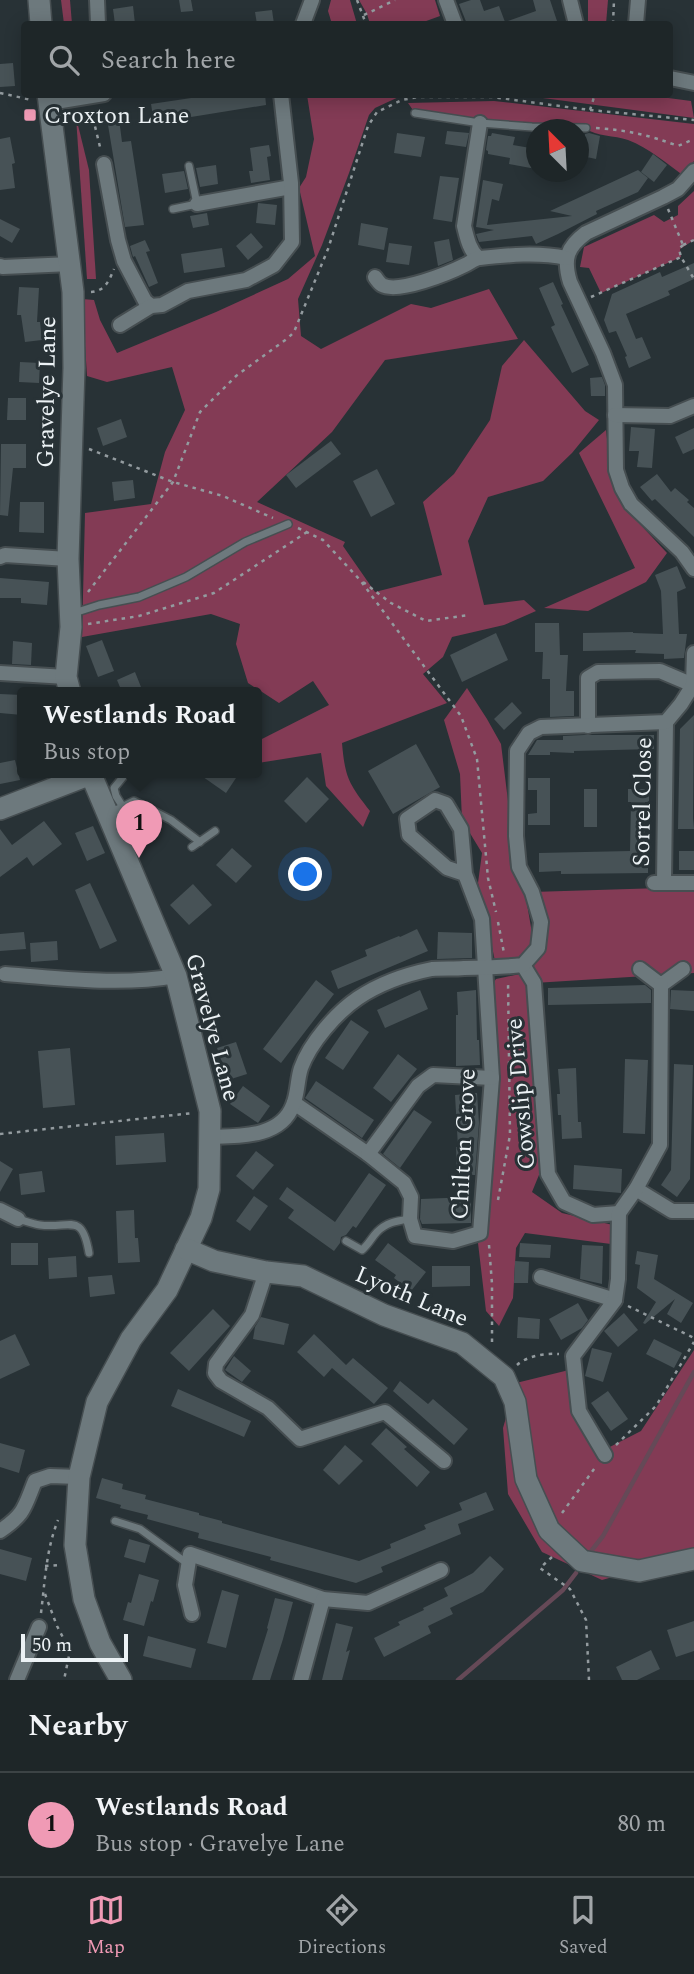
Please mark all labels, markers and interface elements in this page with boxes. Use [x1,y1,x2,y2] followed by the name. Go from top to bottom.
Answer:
[21,21,673,98] search box
[101,40,236,80] text: Search here
[45,41,83,79] icon: search
[44,98,190,134] place label: Croxton Lane
[22,107,38,123] marker: Croxton Lane
[526,119,589,182] north arrow
[28,316,66,468] street label: Gravelye Lane
[17,687,262,778] popup
[43,695,236,735] text: Westlands Road
[43,735,130,770] text: Bus stop
[624,737,662,867] street label: Sorrel Close
[116,800,162,858] pin: 1
[288,857,322,891] your location
[175,949,249,1105] street label: Gravelye Lane
[496,1017,546,1171] street label: Cowslip Drive
[442,1068,486,1221] street label: Chilton Grove
[349,1257,474,1337] street label: Lyoth Lane
[21,1631,128,1663] scale bar
[32,1631,72,1660] text: 50 m
[28,1703,127,1749] text: Nearby
[95,1787,288,1827] text: Westlands Road
[45,1807,57,1842] text: 1
[617,1807,666,1842] text: 80 m
[95,1827,345,1862] text: Bus stop · Gravelye Lane
[86,1891,125,1962] tab: Map
[297,1891,386,1962] tab: Directions
[559,1891,608,1962] tab: Saved

